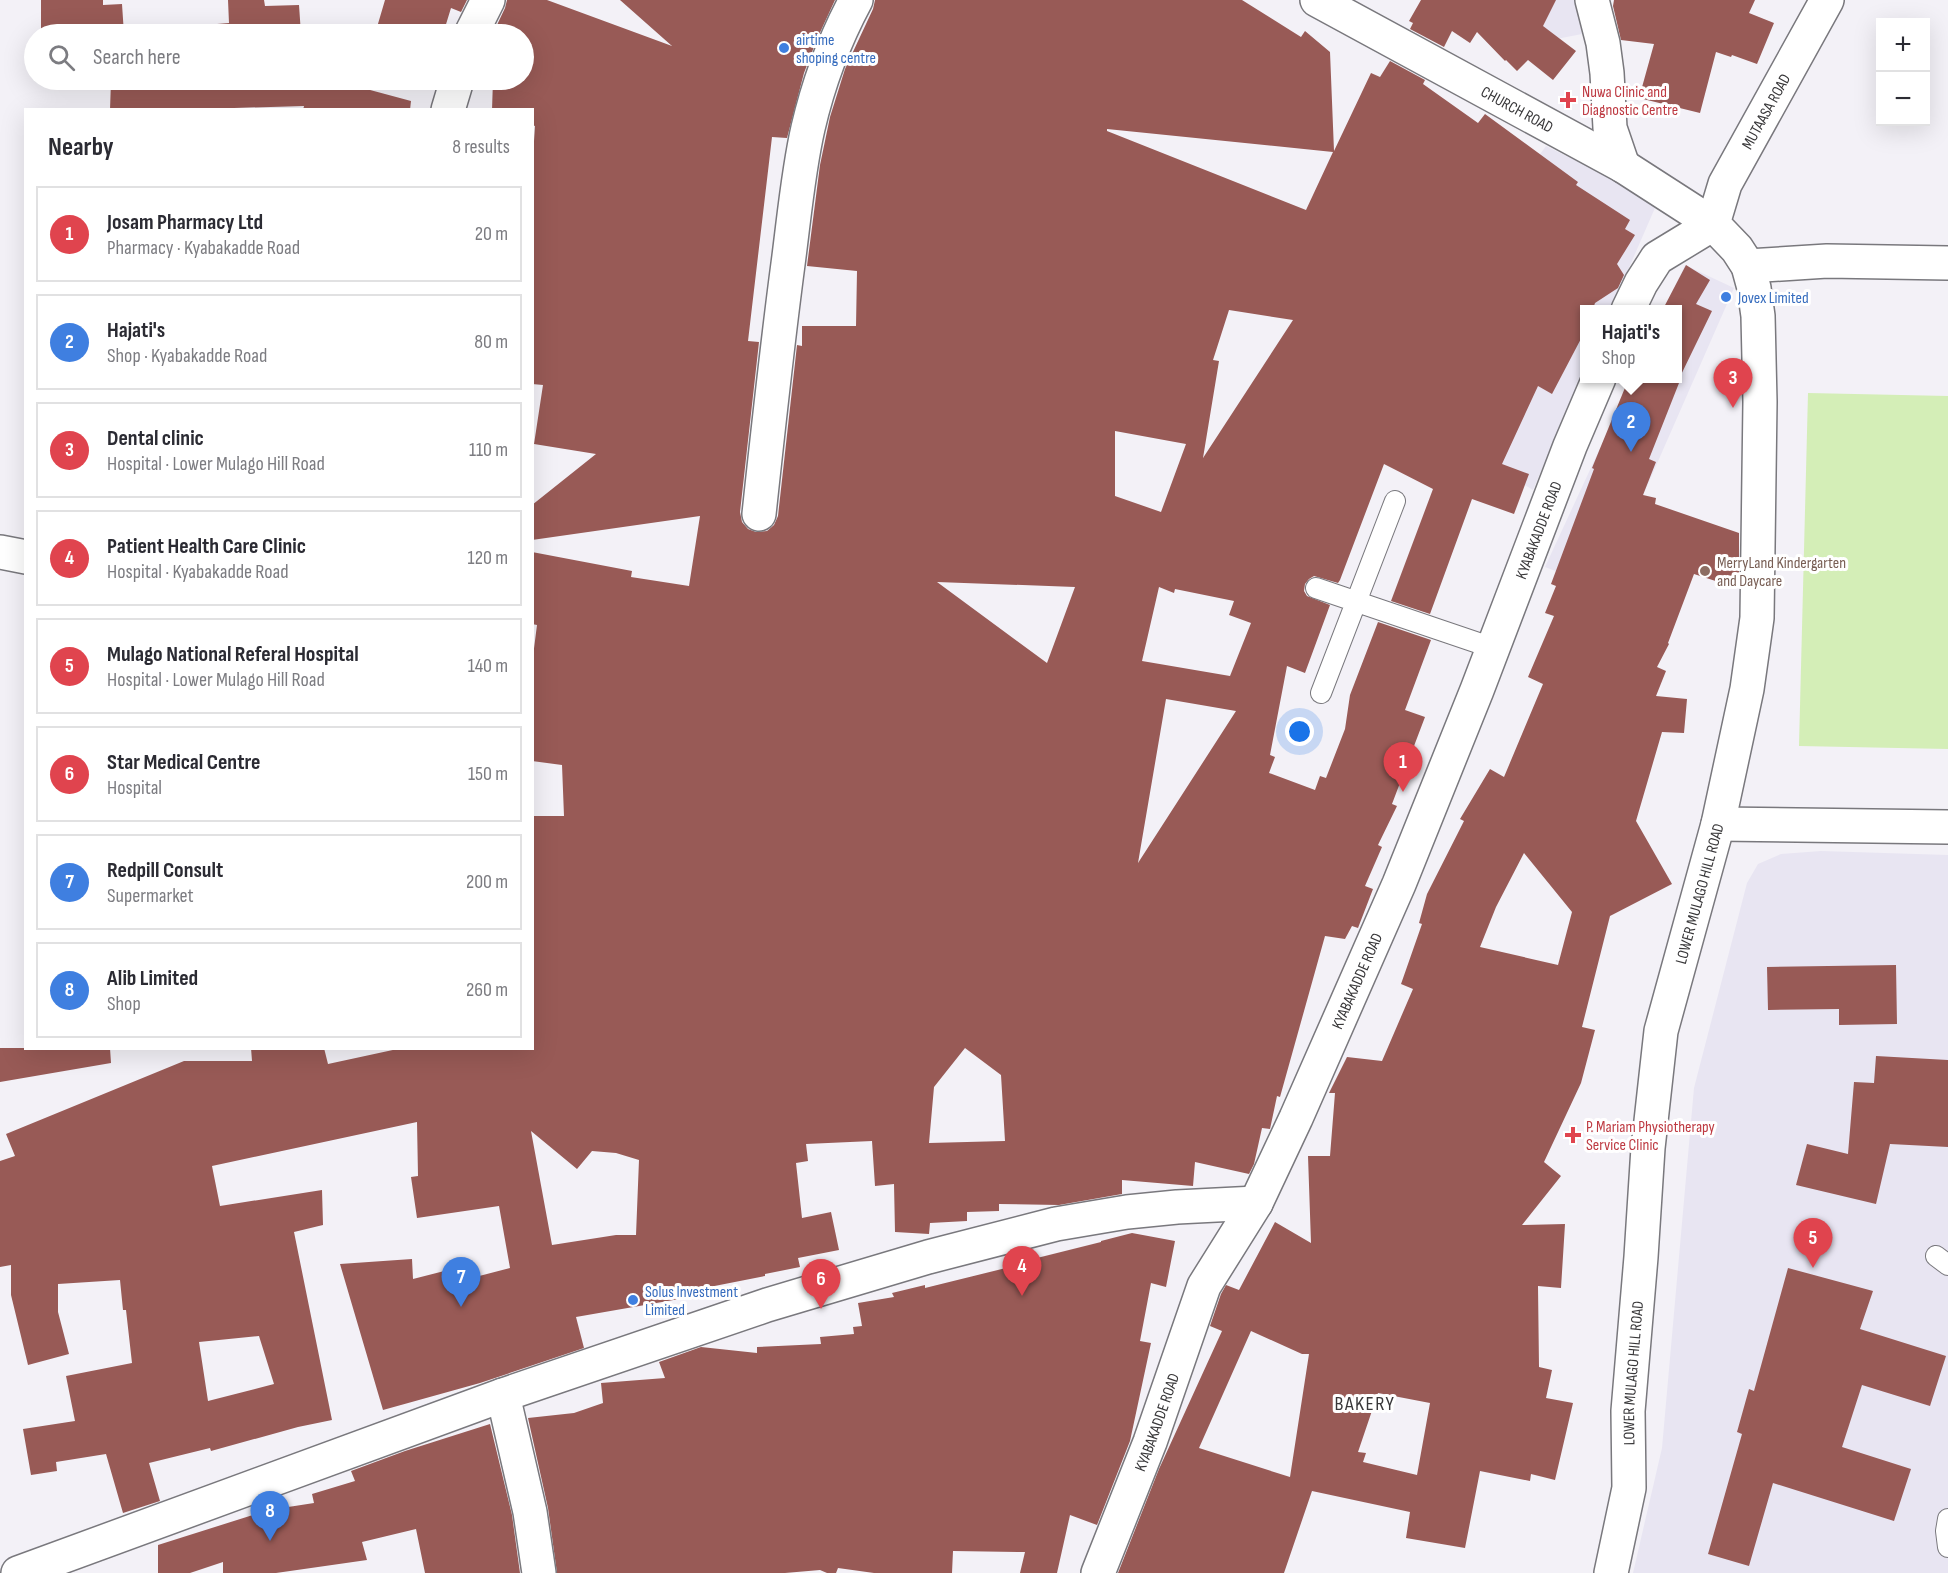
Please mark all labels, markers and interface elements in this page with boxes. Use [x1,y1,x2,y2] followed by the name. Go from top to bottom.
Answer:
[1876,18,1930,126] map controls
[1876,18,1930,72] button: +
[24,24,534,90] search box
[796,31,876,68] place label: airtime shoping centre
[45,41,78,74] icon: search
[777,41,791,55] marker: airtime shoping centre
[93,44,180,71] text: Search here
[1738,71,1795,153] street label: MUTAASA ROAD
[1876,72,1930,126] button: −
[1477,83,1556,137] street label: CHURCH ROAD
[1582,83,1678,120] place label: Nuwa Clinic and Diagnostic Centre
[1559,91,1577,109] marker: Nuwa Clinic and Diagnostic Centre
[48,132,114,163] text: Nearby
[452,135,510,159] text: 8 results
[107,209,263,236] text: Josam Pharmacy Ltd
[66,222,73,246] text: 1
[475,222,508,246] text: 20 m
[107,236,300,260] text: Pharmacy · Kyabakadde Road
[1737,289,1809,308] place label: Jovex Limited
[1719,290,1733,304] marker: Jovex Limited
[1580,305,1682,383] popup
[107,317,165,344] text: Hajati's
[1602,319,1660,346] text: Hajati's
[65,330,74,354] text: 2
[474,330,508,354] text: 80 m
[107,344,267,368] text: Shop · Kyabakadde Road
[1602,346,1636,370] text: Shop
[1714,358,1752,408] pin: 3
[1612,402,1650,452] pin: 2
[107,425,204,452] text: Dental clinic
[65,438,74,462] text: 3
[469,438,508,462] text: 110 m
[107,452,325,476] text: Hospital · Lower Mulago Hill Road
[1512,479,1567,582] street label: KYABAKADDE ROAD
[107,533,306,560] text: Patient Health Care Clinic
[65,546,74,570] text: 4
[468,546,508,570] text: 120 m
[1717,554,1846,591] place label: MerryLand Kindergarten and Daycare
[107,560,289,584] text: Hospital · Kyabakadde Road
[1698,564,1712,578] marker: MerryLand Kindergarten and Daycare
[107,641,359,668] text: Mulago National Referal Hospital
[65,654,74,678] text: 5
[468,654,508,678] text: 140 m
[107,668,325,692] text: Hospital · Lower Mulago Hill Road
[1285,717,1314,746] your location
[1384,742,1422,792] pin: 1
[107,749,260,776] text: Star Medical Centre
[65,762,74,786] text: 6
[468,762,508,786] text: 150 m
[107,776,162,800] text: Hospital
[1672,821,1729,966] street label: LOWER MULAGO HILL ROAD
[107,857,223,884] text: Redpill Consult
[65,870,74,894] text: 7
[466,870,508,894] text: 200 m
[107,884,194,908] text: Supermarket
[1328,930,1387,1032] street label: KYABAKADDE ROAD
[107,965,198,992] text: Alib Limited
[65,978,74,1002] text: 8
[466,978,508,1002] text: 260 m
[107,992,141,1016] text: Shop
[1586,1118,1715,1155] place label: P. Mariam Physiotherapy Service Clinic
[1564,1126,1582,1144] marker: P. Mariam Physiotherapy Service Clinic
[1794,1218,1832,1268] pin: 5
[1002,1246,1042,1296] pin: 4
[442,1258,480,1307] pin: 7
[802,1260,840,1309] pin: 6
[645,1283,738,1320] place label: Solus Investment Limited
[626,1293,640,1307] marker: Solus Investment Limited
[1620,1300,1648,1445] street label: LOWER MULAGO HILL ROAD
[1131,1371,1184,1474] street label: KYABAKADDE ROAD
[1335,1392,1395,1416] district label: BAKERY
[250,1492,290,1541] pin: 8

